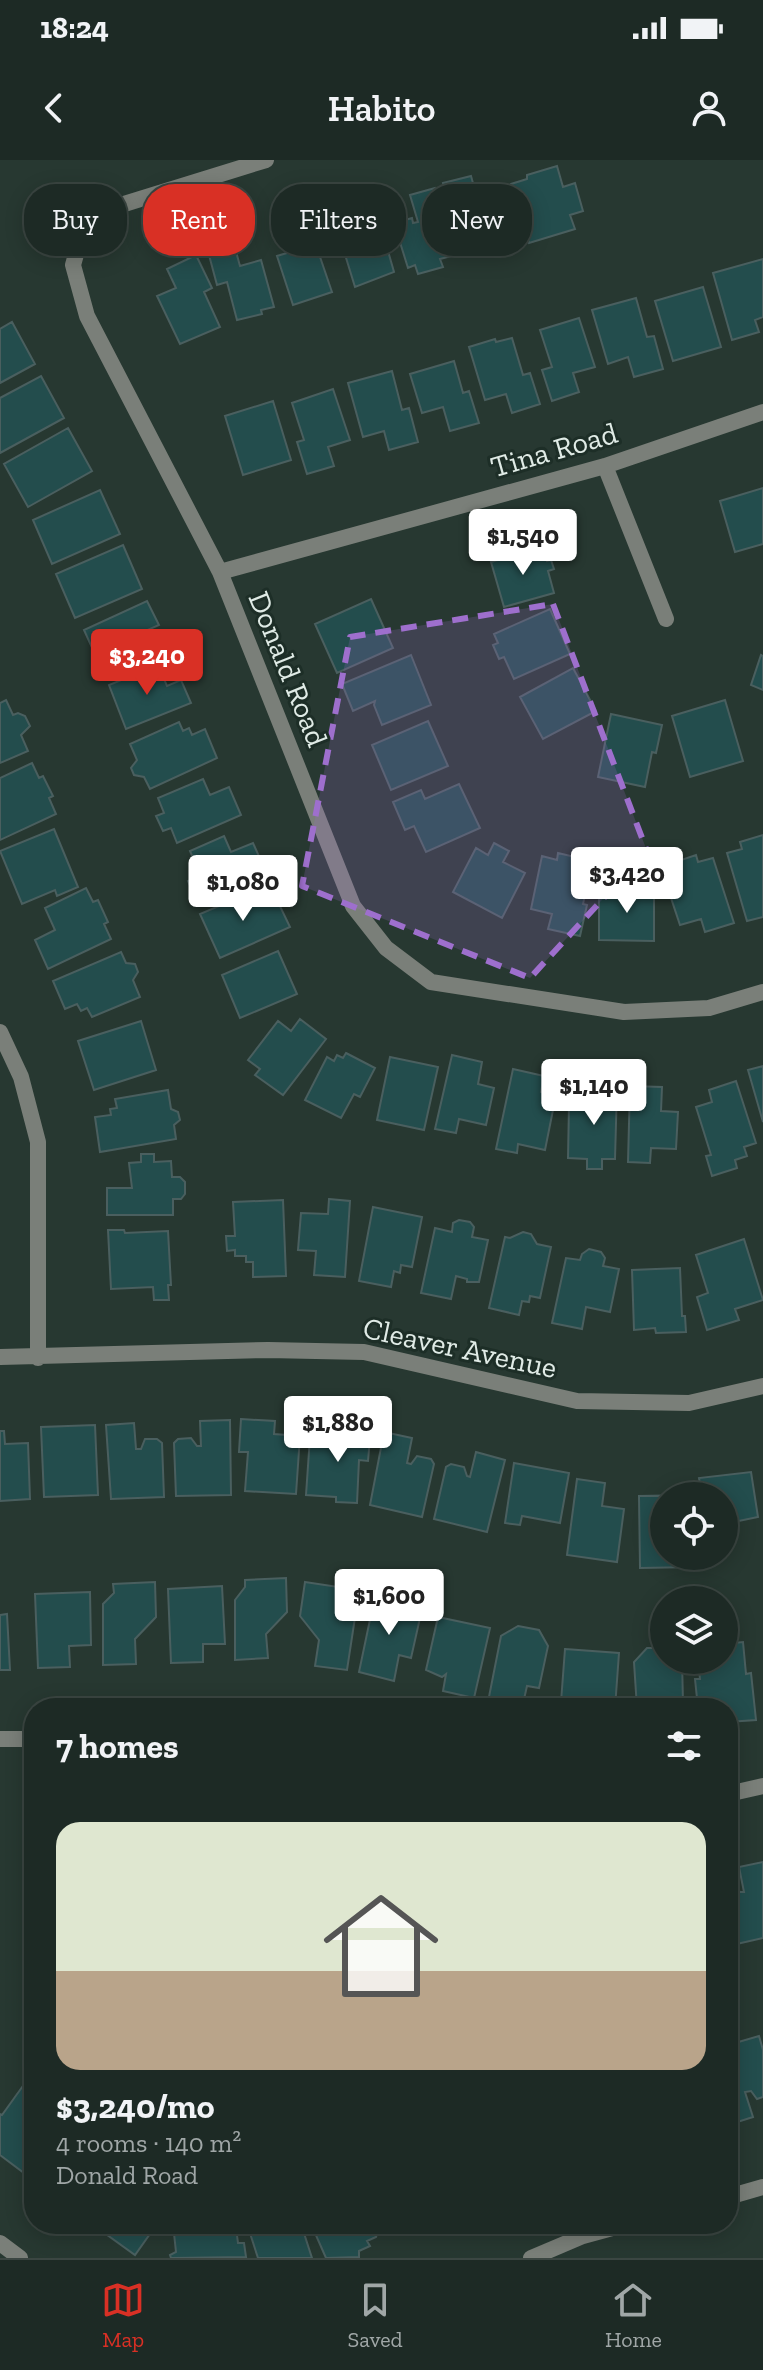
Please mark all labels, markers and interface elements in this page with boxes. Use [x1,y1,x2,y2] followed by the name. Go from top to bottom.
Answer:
[40,10,109,46] text: 18:24
[32,86,76,130] icon: back
[687,86,731,130] icon: person
[328,87,435,130] text: Habito
[24,184,127,256] chip: Buy
[143,184,255,256] chip: Rent
[271,184,406,256] chip: Filters
[422,184,532,256] chip: New
[487,415,622,485] street label: Tina Road
[458,509,588,577] pin: $1,540
[487,519,559,551] text: $1,540
[241,586,336,752] street label: Donald Road
[82,629,212,697] pin: $3,240
[109,639,185,671] text: $3,240
[562,847,692,915] pin: $3,420
[178,855,308,923] pin: $1,080
[589,857,665,889] text: $3,420
[206,865,280,897] text: $1,080
[529,1059,659,1127] pin: $1,140
[559,1069,629,1101] text: $1,140
[360,1310,560,1386] street label: Cleaver Avenue
[273,1396,403,1464] pin: $1,880
[302,1406,374,1438] text: $1,880
[650,1482,738,1674] map controls
[650,1482,738,1570] button: locate
[324,1569,454,1637] pin: $1,600
[353,1579,425,1611] text: $1,600
[650,1586,738,1674] button: layers
[662,1724,706,1768] icon: filters
[56,1726,179,1767] text: 7 homes
[309,1874,453,2018] icon: home
[56,2086,215,2127] text: $3,240/mo
[56,2127,241,2159] text: 4 rooms · 140 m²
[56,2159,198,2191] text: Donald Road
[101,2278,145,2353] tab: Map
[348,2278,403,2353] tab: Saved
[605,2278,662,2353] tab: Home

